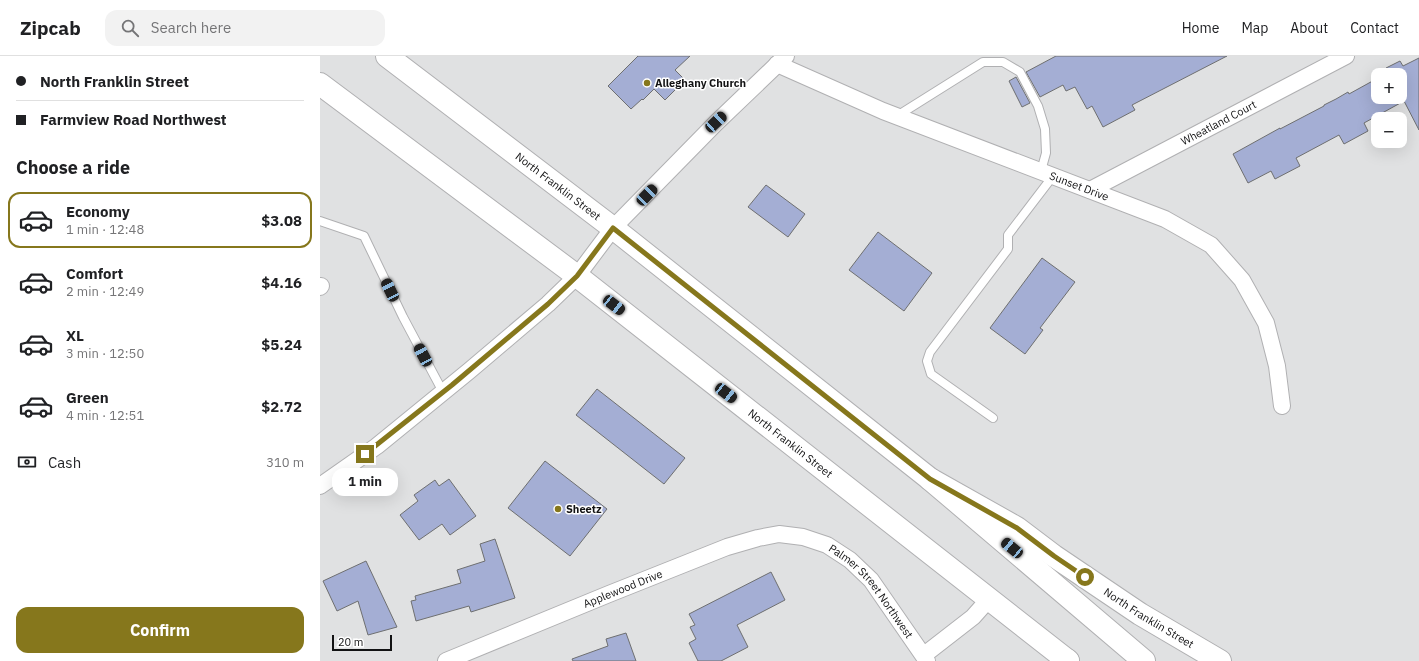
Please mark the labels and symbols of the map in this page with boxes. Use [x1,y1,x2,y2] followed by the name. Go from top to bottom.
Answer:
[655,76,746,90] place label: Alleghany Church
[642,78,652,88] marker: Alleghany Church
[1178,97,1259,148] street label: Wheatland Court
[703,109,729,135] car
[513,149,604,223] street label: North Franklin Street
[1048,168,1111,204] street label: Sunset Drive
[634,182,660,208] car
[379,277,401,303] car
[601,293,627,317] car
[412,342,434,368] car
[713,381,739,405] car
[745,406,836,481] street label: North Franklin Street
[356,445,374,463] route end
[332,468,398,496] callout: 1 min
[566,502,602,516] place label: Sheetz
[553,504,563,514] marker: Sheetz
[999,536,1025,560] car
[826,541,916,641] street label: Palmer Street Northwest
[581,566,664,611] street label: Applewood Drive
[1076,568,1094,586] route start
[1101,585,1197,651] street label: North Franklin Street
[332,633,392,652] scale bar

